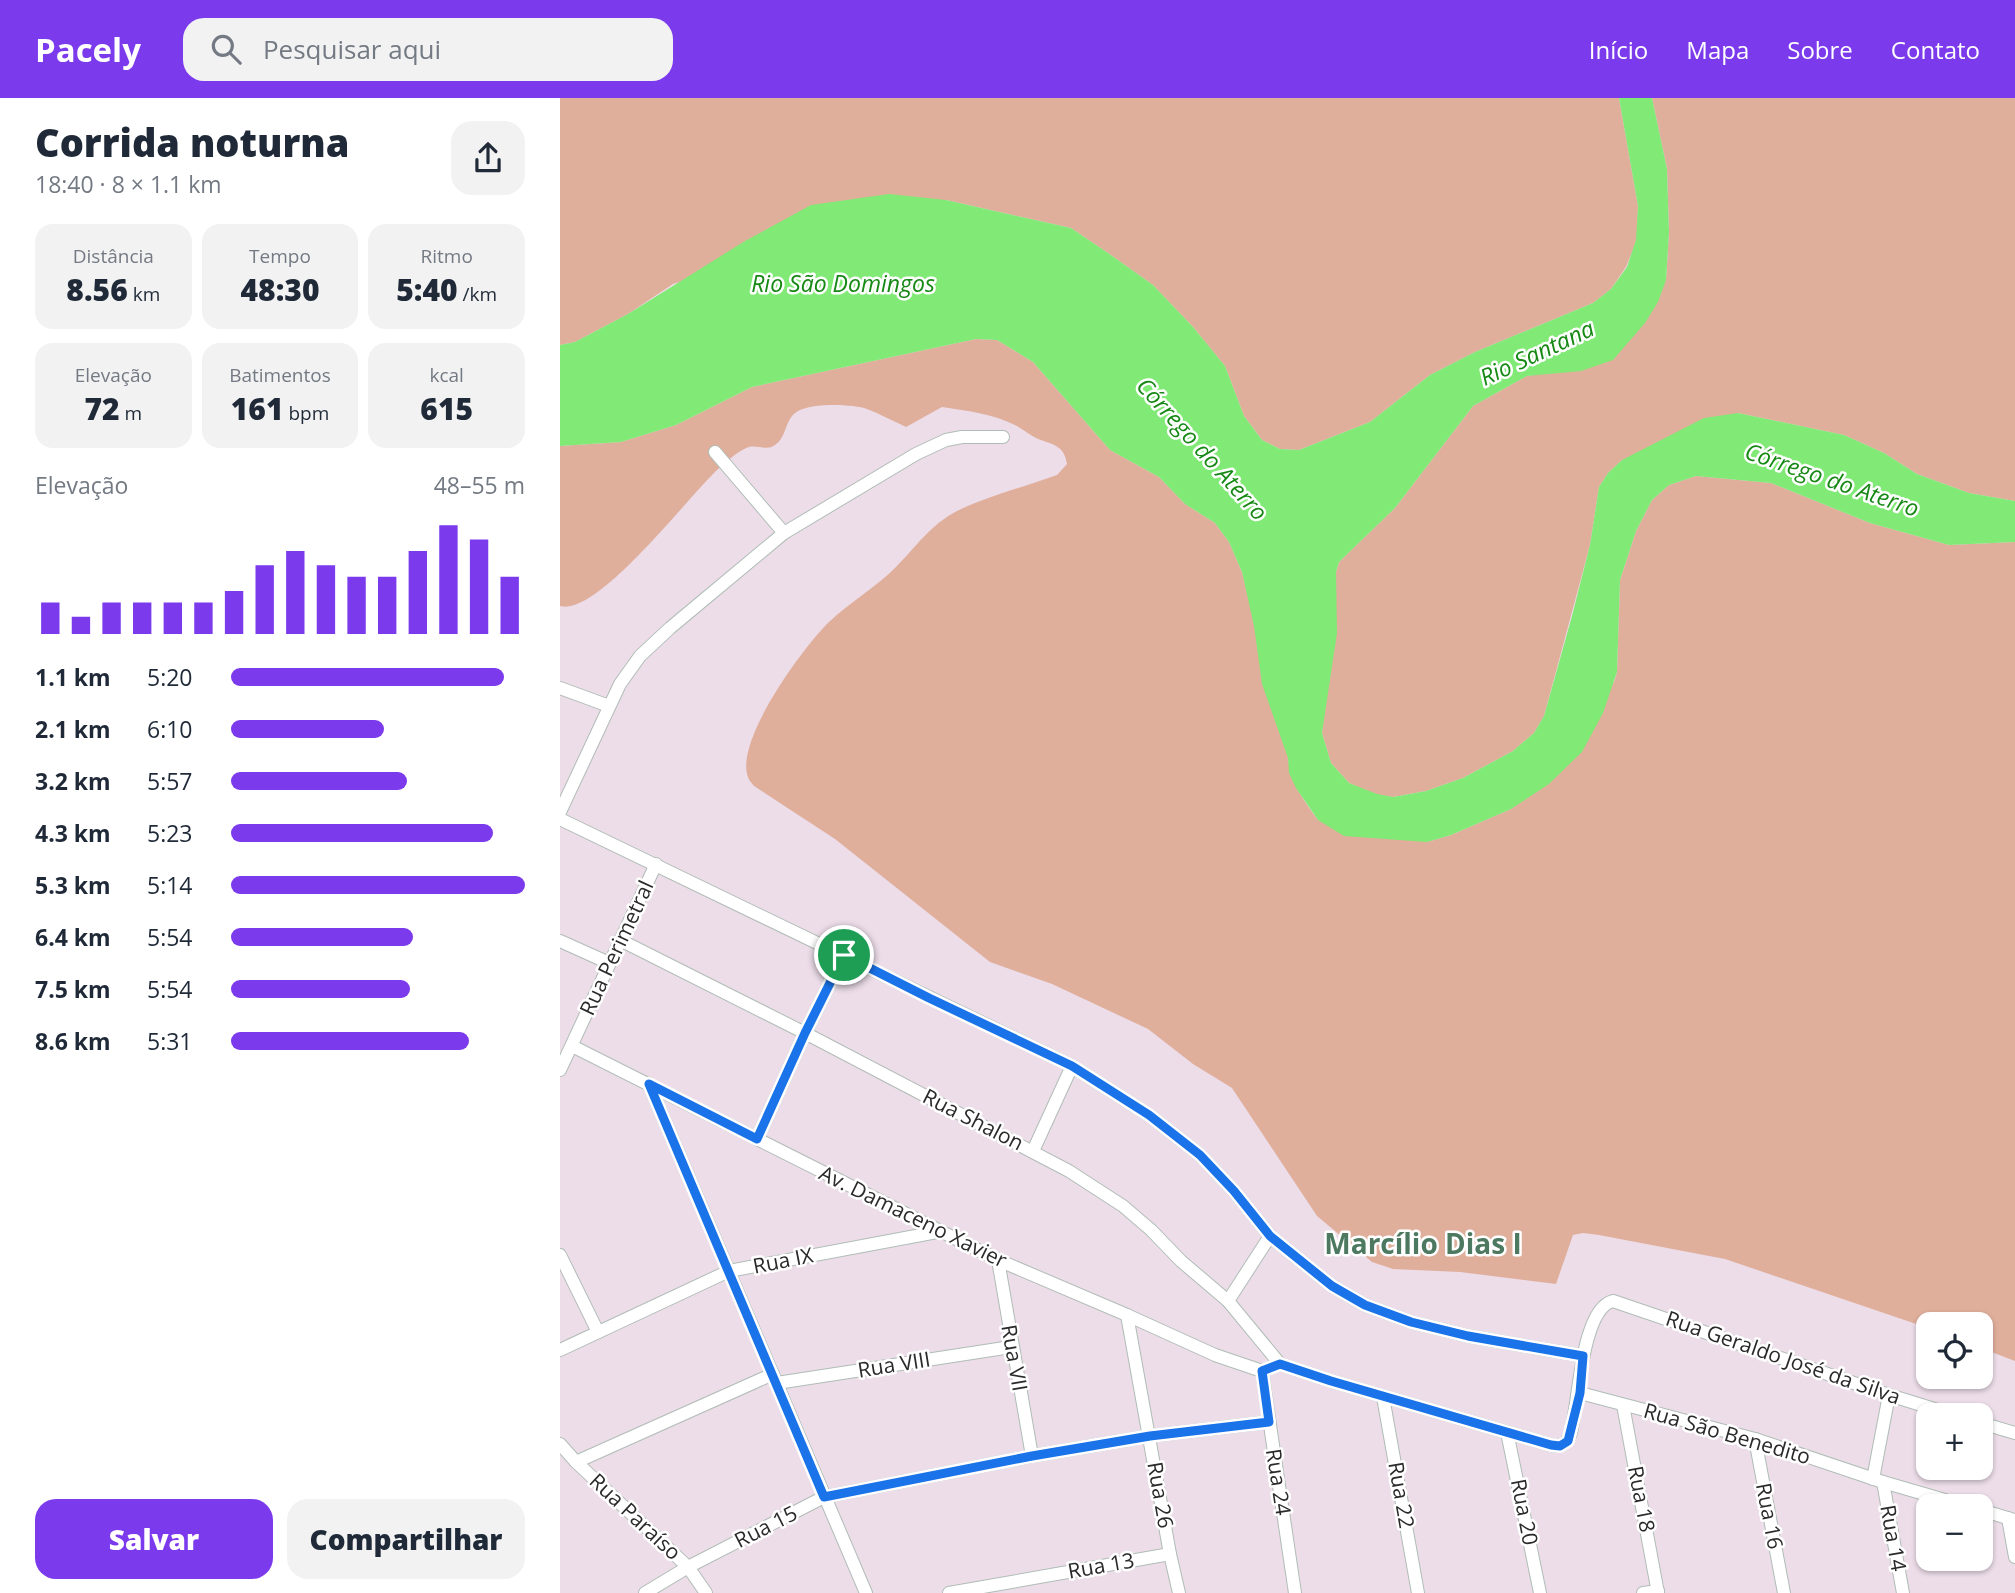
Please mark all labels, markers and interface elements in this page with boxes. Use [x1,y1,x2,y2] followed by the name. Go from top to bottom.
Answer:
[183,18,673,81] search box
[35,27,141,72] text: Pacely
[207,30,245,68] icon: search
[263,31,441,67] text: Pesquisar aqui
[1589,33,1648,66] text: Início
[1686,33,1749,66] text: Mapa
[1787,33,1853,66] text: Sobre
[1891,33,1980,66] text: Contato
[35,116,349,168] text: Corrida noturna
[451,121,525,195] button: share
[35,168,222,200] text: 18:40 · 8 × 1.1 km
[73,243,154,269] text: Distância
[249,243,311,269] text: Tempo
[421,243,473,269] text: Ritmo
[751,267,935,299] water label: Rio São Domingos
[66,269,128,310] text: 8.56
[241,269,319,310] text: 48:30
[396,269,458,310] text: 5:40
[128,281,160,307] text: km
[458,281,497,307] text: /km
[1474,312,1599,392] water label: Rio Santana
[75,362,152,388] text: Elevação
[229,362,331,388] text: Batimentos
[429,362,464,388] text: kcal
[1130,370,1276,527] water label: Córrego do Aterro
[84,388,120,429] text: 72
[231,388,283,429] text: 161
[420,388,473,429] text: 615
[120,400,142,426] text: m
[283,400,329,426] text: bpm
[1741,434,1924,524] water label: Córrego do Aterro
[35,469,128,501] text: Elevação
[434,469,525,501] text: 48–55 m
[35,661,111,693] text: 1.1 km
[147,661,193,693] text: 5:20
[35,713,111,745] text: 2.1 km
[147,713,193,745] text: 6:10
[35,765,111,797] text: 3.2 km
[147,765,193,797] text: 5:57
[35,817,111,849] text: 4.3 km
[147,817,193,849] text: 5:23
[35,869,111,901] text: 5.3 km
[147,869,193,901] text: 5:14
[573,876,660,1019] street label: Rua Perimetral
[35,921,111,953] text: 6.4 km
[147,921,193,953] text: 5:54
[814,925,874,985] pin
[825,936,863,974] icon: arrive
[35,973,111,1005] text: 7.5 km
[147,973,193,1005] text: 5:54
[35,1025,111,1057] text: 8.6 km
[147,1025,193,1057] text: 5:31
[918,1082,1029,1157] street label: Rua Shalon
[815,1158,1012,1274] street label: Av. Damaceno Xavier
[1324,1224,1522,1262] district label: Marcílio Dias I
[750,1240,816,1280] street label: Rua IX
[1662,1304,1904,1410] street label: Rua Geraldo José da Silva
[1916,1312,1993,1571] map controls
[1916,1312,1993,1389] button: locate
[995,1322,1035,1393] street label: Rua VII
[856,1344,932,1384] street label: Rua VIII
[1640,1396,1814,1470] street label: Rua São Benedito
[1916,1403,1993,1480] button: +
[1260,1447,1298,1517] street label: Rua 24
[1141,1459,1181,1530] street label: Rua 26
[1382,1459,1422,1530] street label: Rua 22
[1622,1463,1662,1534] street label: Rua 18
[584,1467,687,1566] street label: Rua Paraíso
[1505,1476,1545,1547] street label: Rua 20
[1750,1480,1790,1551] street label: Rua 16
[1916,1494,1993,1571] button: −
[729,1498,802,1554] street label: Rua 15
[35,1499,273,1579] button: Salvar
[287,1499,525,1579] button: Compartilhar
[1874,1502,1914,1573] street label: Rua 14
[1065,1545,1136,1585] street label: Rua 13

